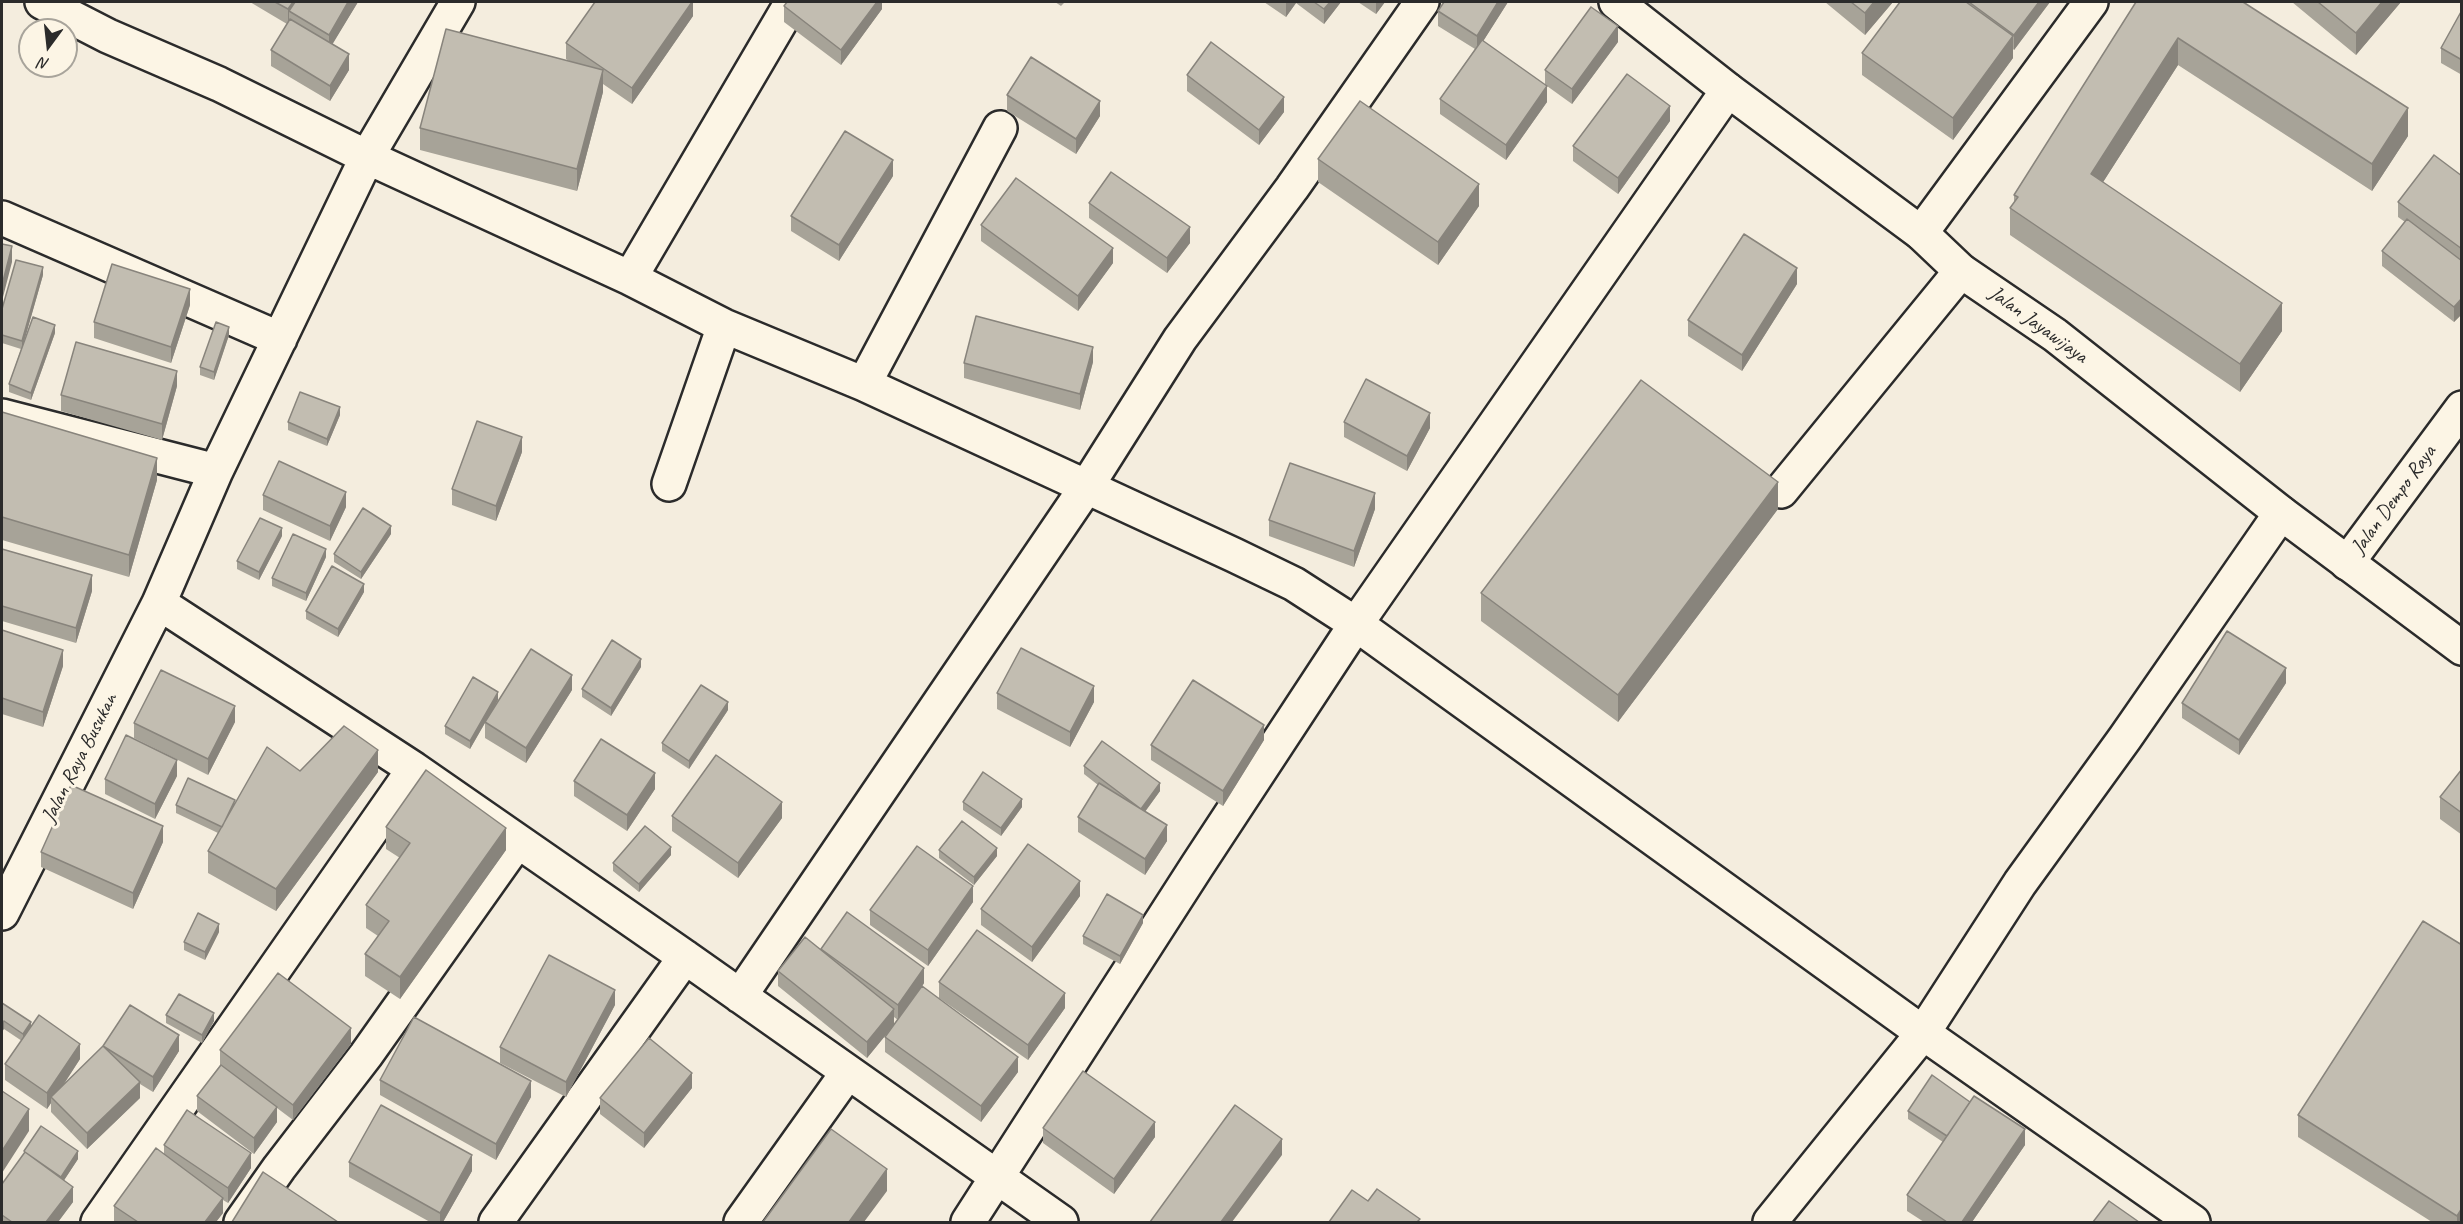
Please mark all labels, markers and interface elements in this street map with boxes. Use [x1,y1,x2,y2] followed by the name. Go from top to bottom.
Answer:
[18,18,78,78] north arrow
[36,53,51,74] text: N
[1984,281,2092,369] street label: Jalan Jayawijaya
[2346,441,2442,559] street label: Jalan Dempo Raya
[37,689,123,827] street label: Jalan Raya Busukan

